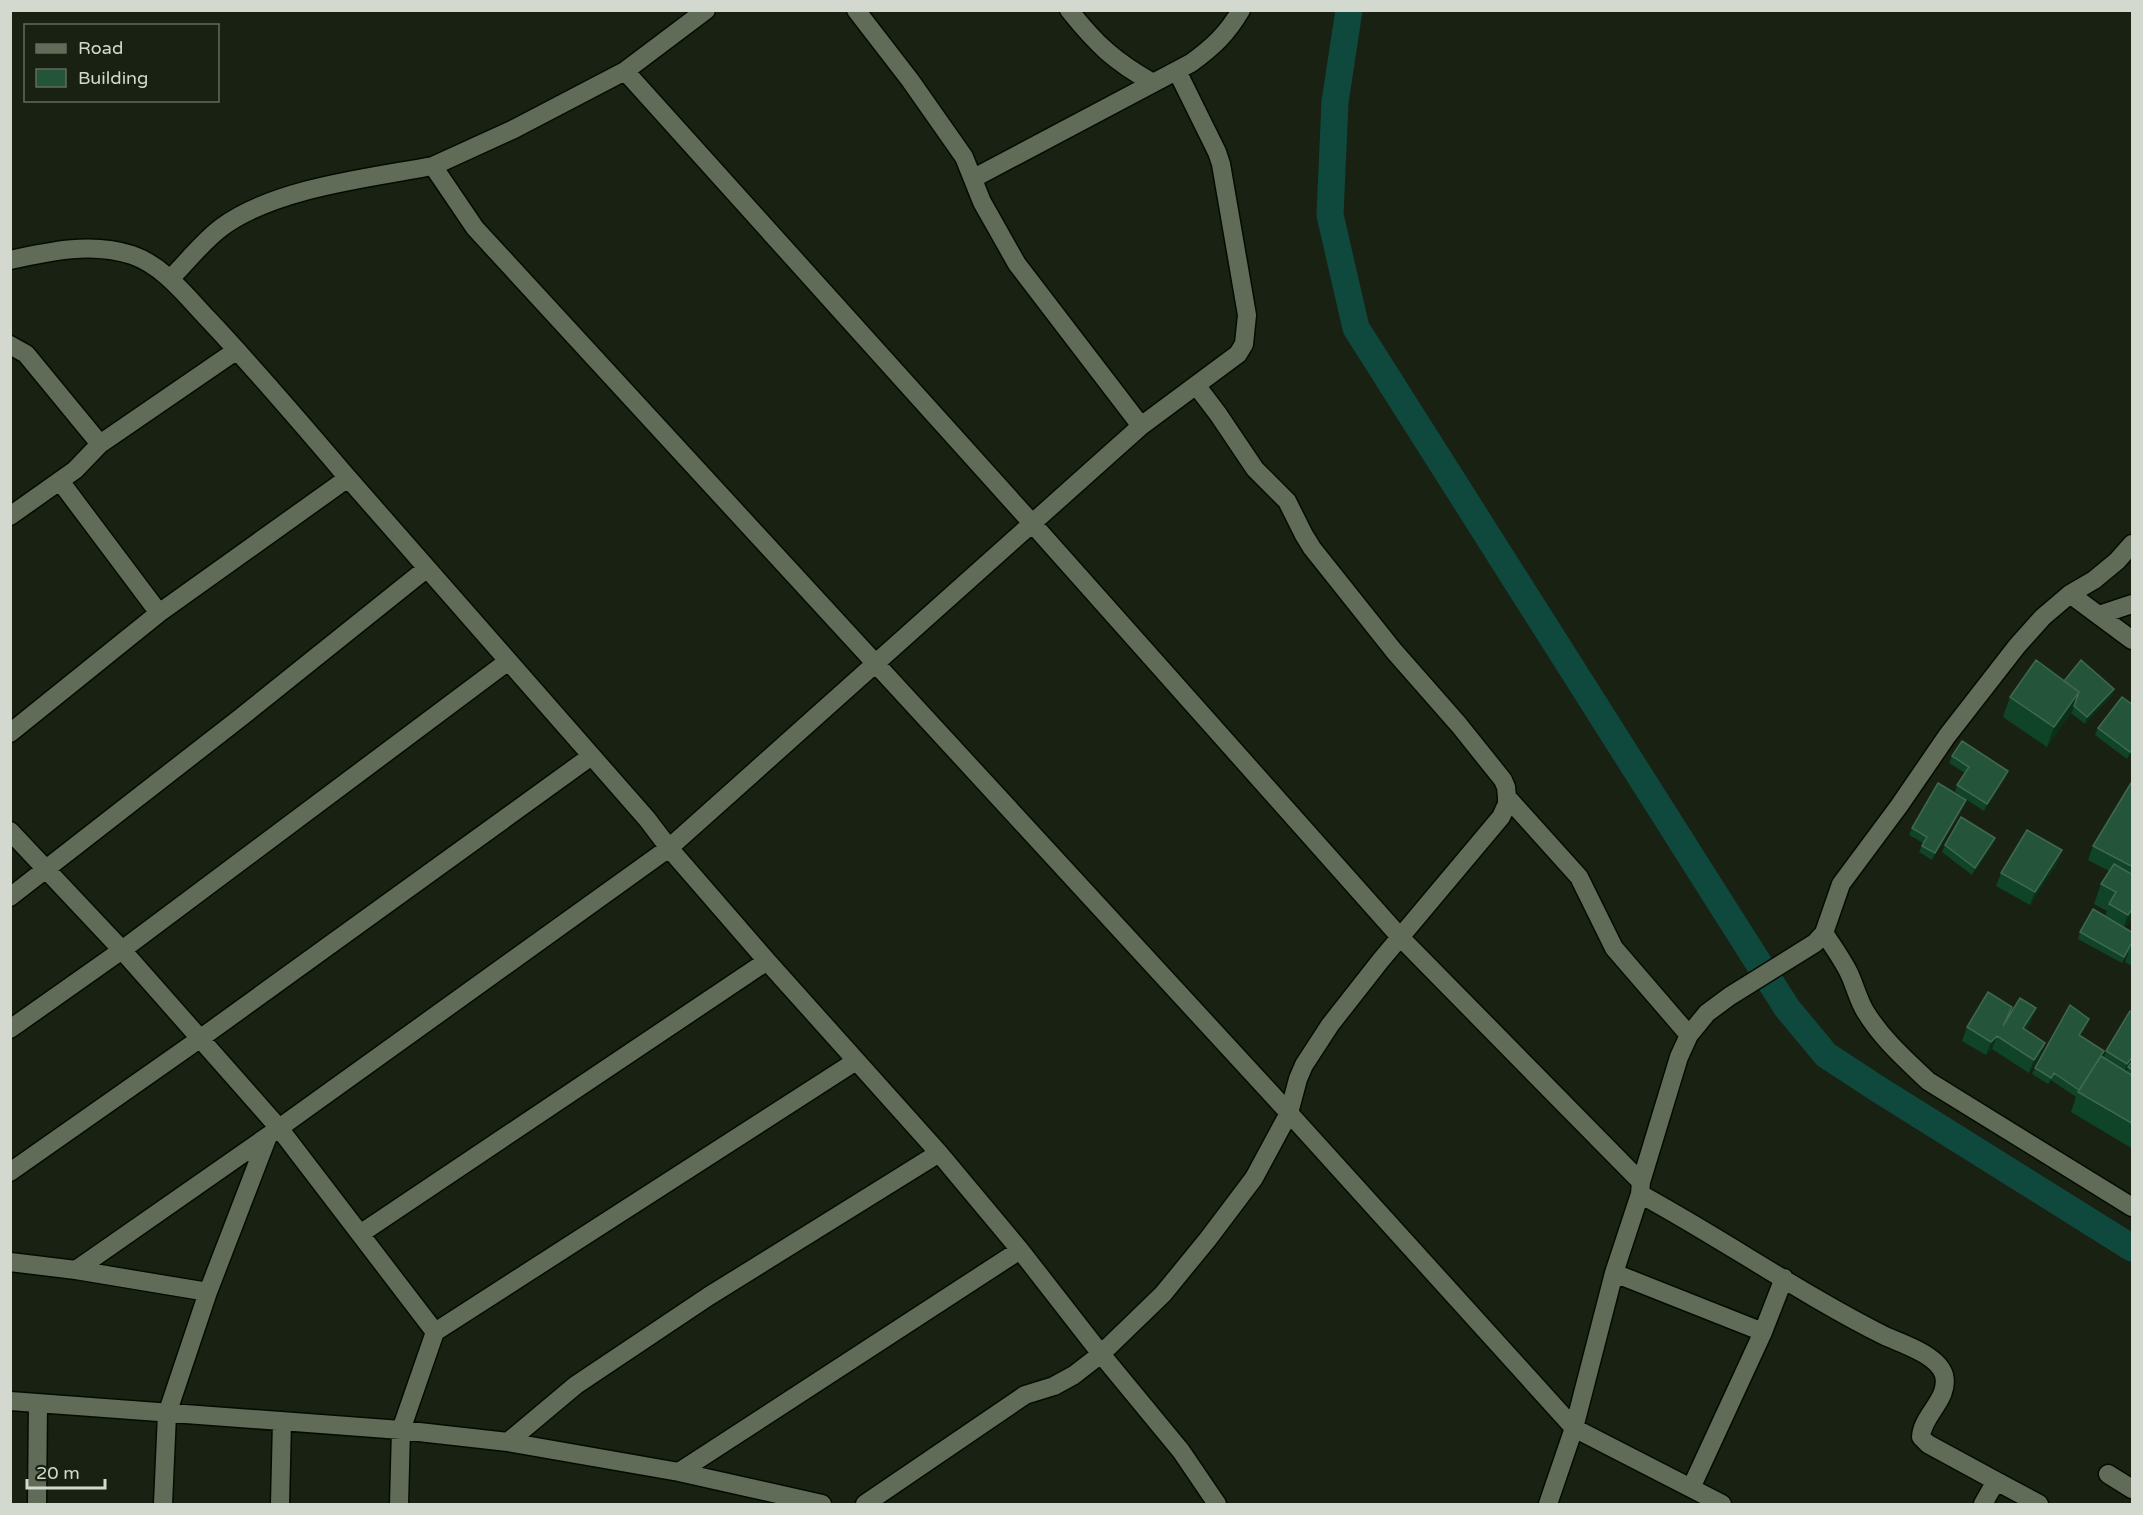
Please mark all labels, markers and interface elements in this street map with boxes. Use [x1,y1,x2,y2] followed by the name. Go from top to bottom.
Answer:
[24,24,219,102] legend
[78,37,123,59] text: Road
[78,67,148,89] text: Building
[27,1452,105,1490] scale bar
[36,1462,80,1484] text: 20 m

